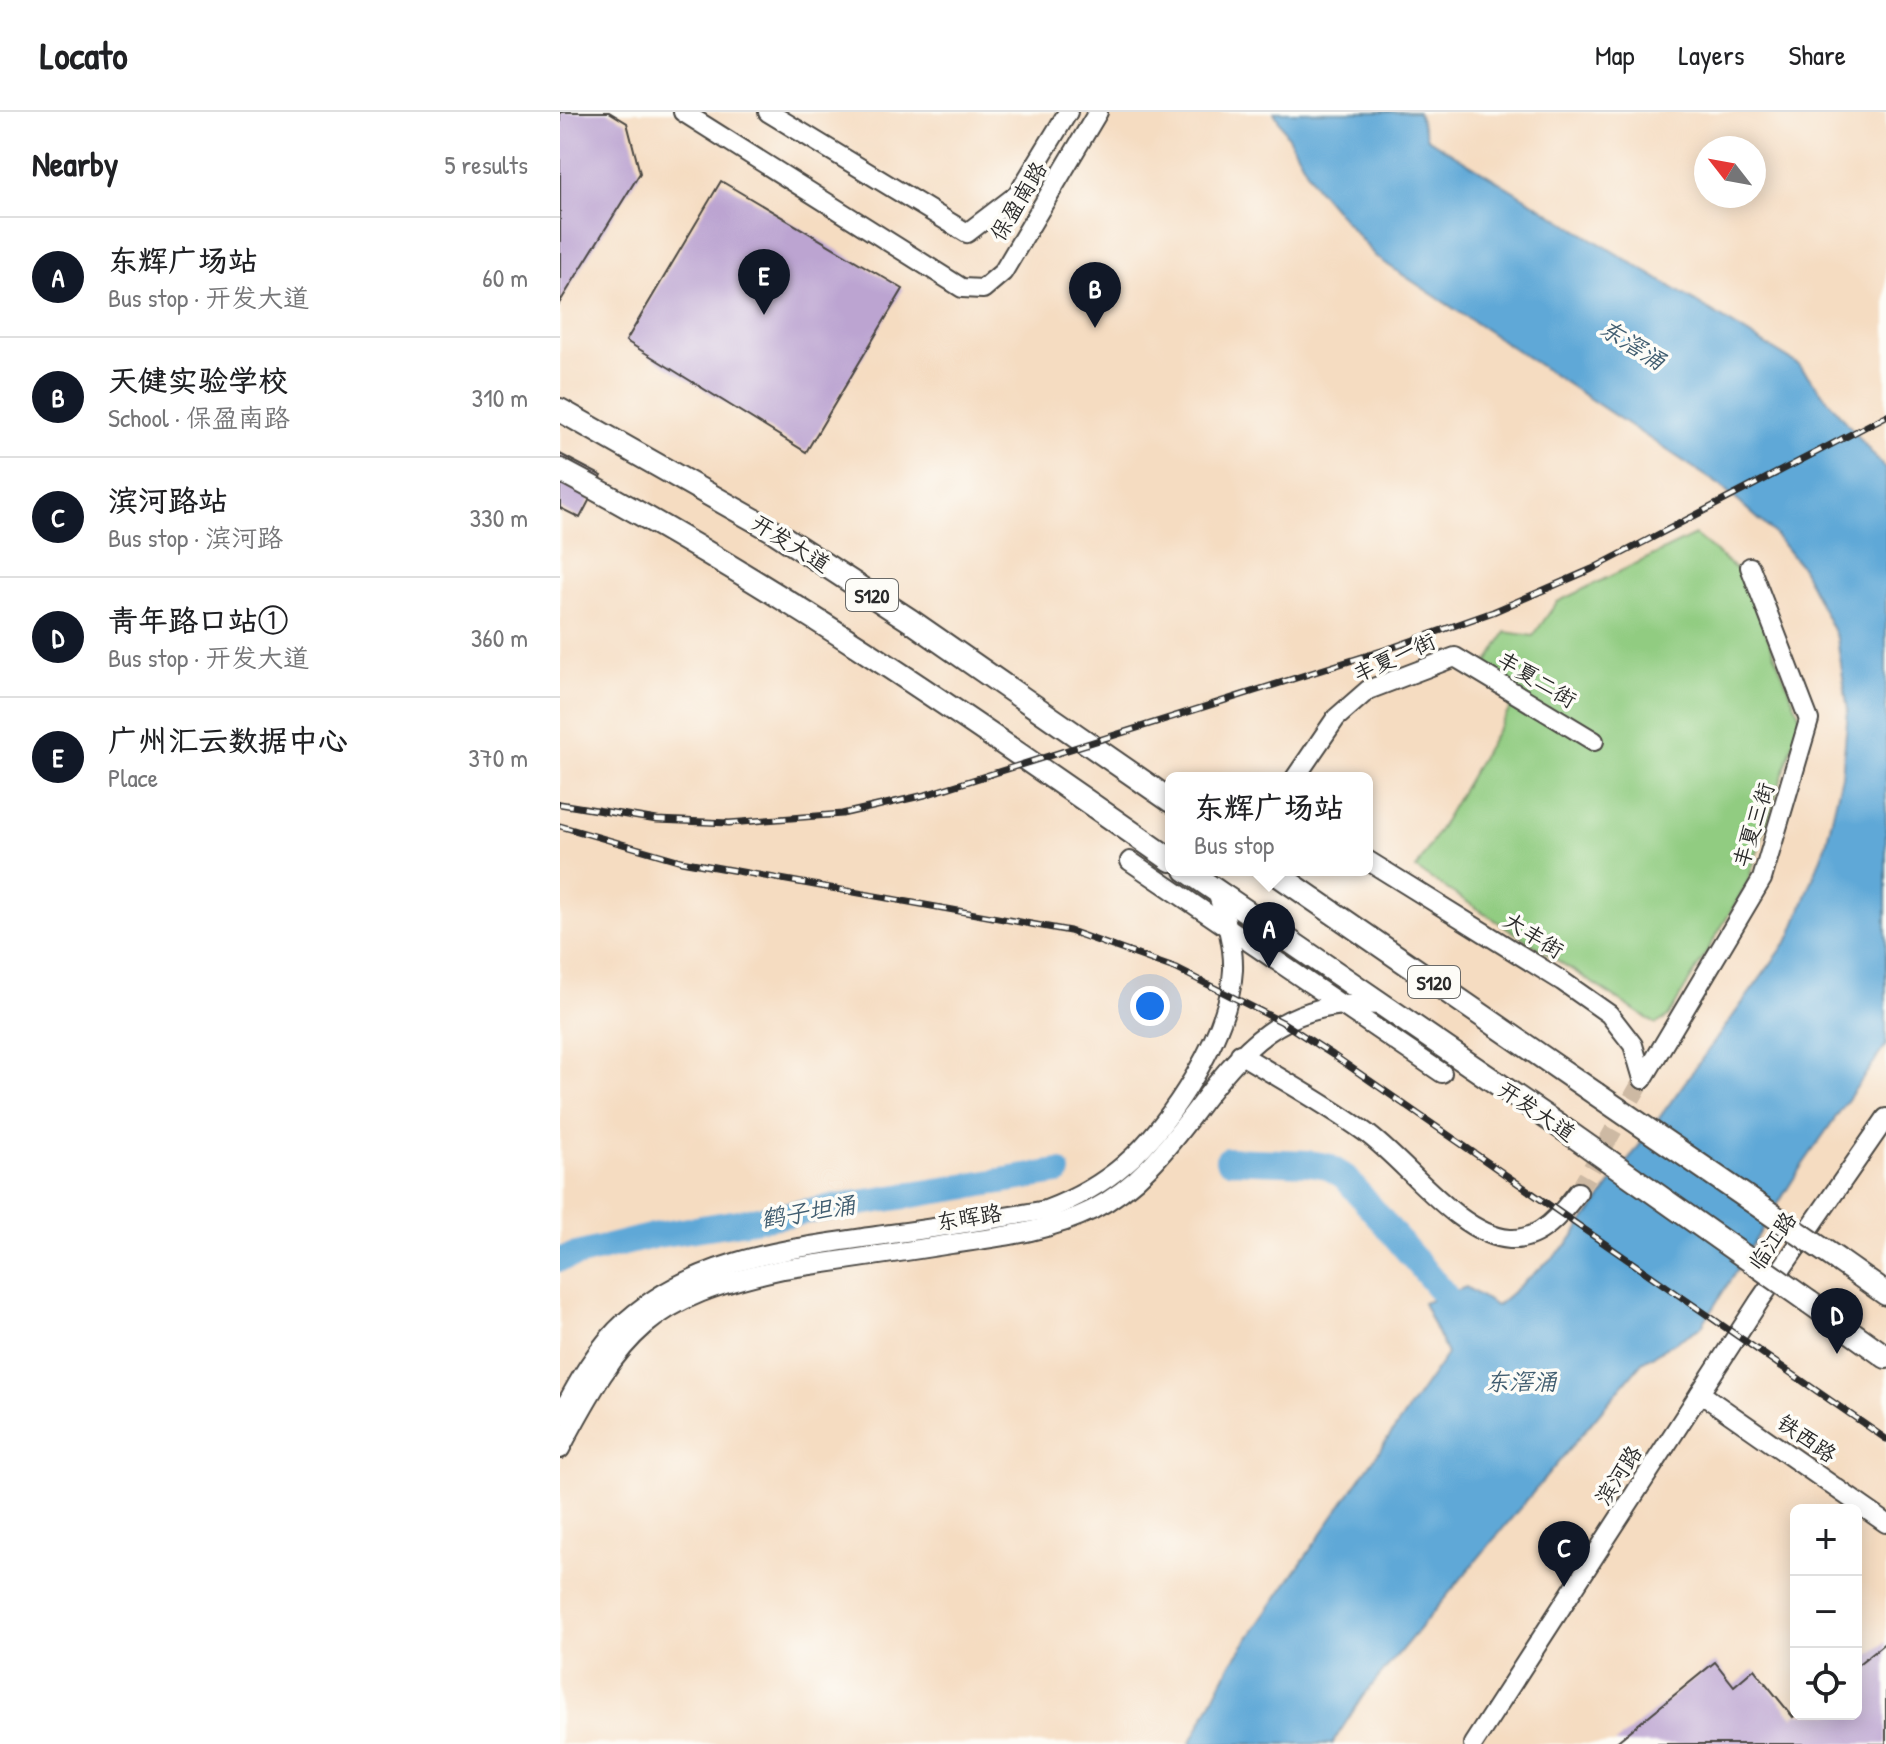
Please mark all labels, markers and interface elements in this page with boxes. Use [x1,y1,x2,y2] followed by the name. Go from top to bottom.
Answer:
[40,29,127,81] text: Locato
[1595,36,1635,74] text: Map
[1679,36,1744,74] text: Layers
[1788,36,1846,74] text: Share
[1694,136,1766,208] north arrow
[32,141,118,187] text: Nearby
[444,147,528,182] text: 5 results
[982,156,1054,246] street label: 保盈南路
[108,240,258,280] text: 东辉广场站
[738,249,790,315] pin: E
[52,260,64,295] text: A
[482,260,528,295] text: 60 m
[1069,262,1121,328] pin: B
[108,280,309,315] text: Bus stop · 开发大道
[1594,311,1673,377] water label: 东滘涌
[108,360,288,400] text: 天健实验学校
[51,380,65,415] text: B
[472,380,528,415] text: 310 m
[108,400,290,435] text: School · 保盈南路
[108,480,228,520] text: 滨河路站
[51,500,65,535] text: C
[469,500,528,535] text: 330 m
[746,507,836,579] street label: 开发大道
[108,520,283,555] text: Bus stop · 滨河路
[846,579,898,611] road number: S120
[108,600,288,640] text: 青年路口站①
[52,620,64,655] text: D
[471,620,528,655] text: 360 m
[1348,625,1440,689] street label: 丰夏一街
[108,640,309,675] text: Bus stop · 开发大道
[1492,643,1582,715] street label: 丰夏二街
[108,720,348,760] text: 广州汇云数据中心
[52,740,64,775] text: E
[468,740,528,775] text: 370 m
[108,760,158,795] text: Place
[1165,772,1373,876] popup
[1725,779,1781,871] street label: 丰夏三街
[1194,787,1344,827] text: 东辉广场站
[1194,827,1274,862] text: Bus stop
[1243,902,1295,968] pin: A
[1498,905,1570,965] street label: 大丰街
[1408,966,1460,998] road number: S120
[1130,986,1170,1026] your location
[1492,1074,1582,1148] street label: 开发大道
[758,1188,859,1234] water label: 鹤子坦涌
[934,1197,1004,1237] street label: 东晖路
[1741,1205,1803,1277] street label: 临江路
[1811,1288,1863,1354] pin: D
[1485,1365,1558,1397] water label: 东滘涌
[1771,1407,1843,1469] street label: 铁西路
[1587,1439,1649,1511] street label: 滨河路
[1790,1504,1862,1720] map controls
[1790,1504,1862,1576] button: +
[1538,1521,1590,1587] pin: C
[1790,1576,1862,1648] button: −
[1790,1648,1862,1720] button: locate

